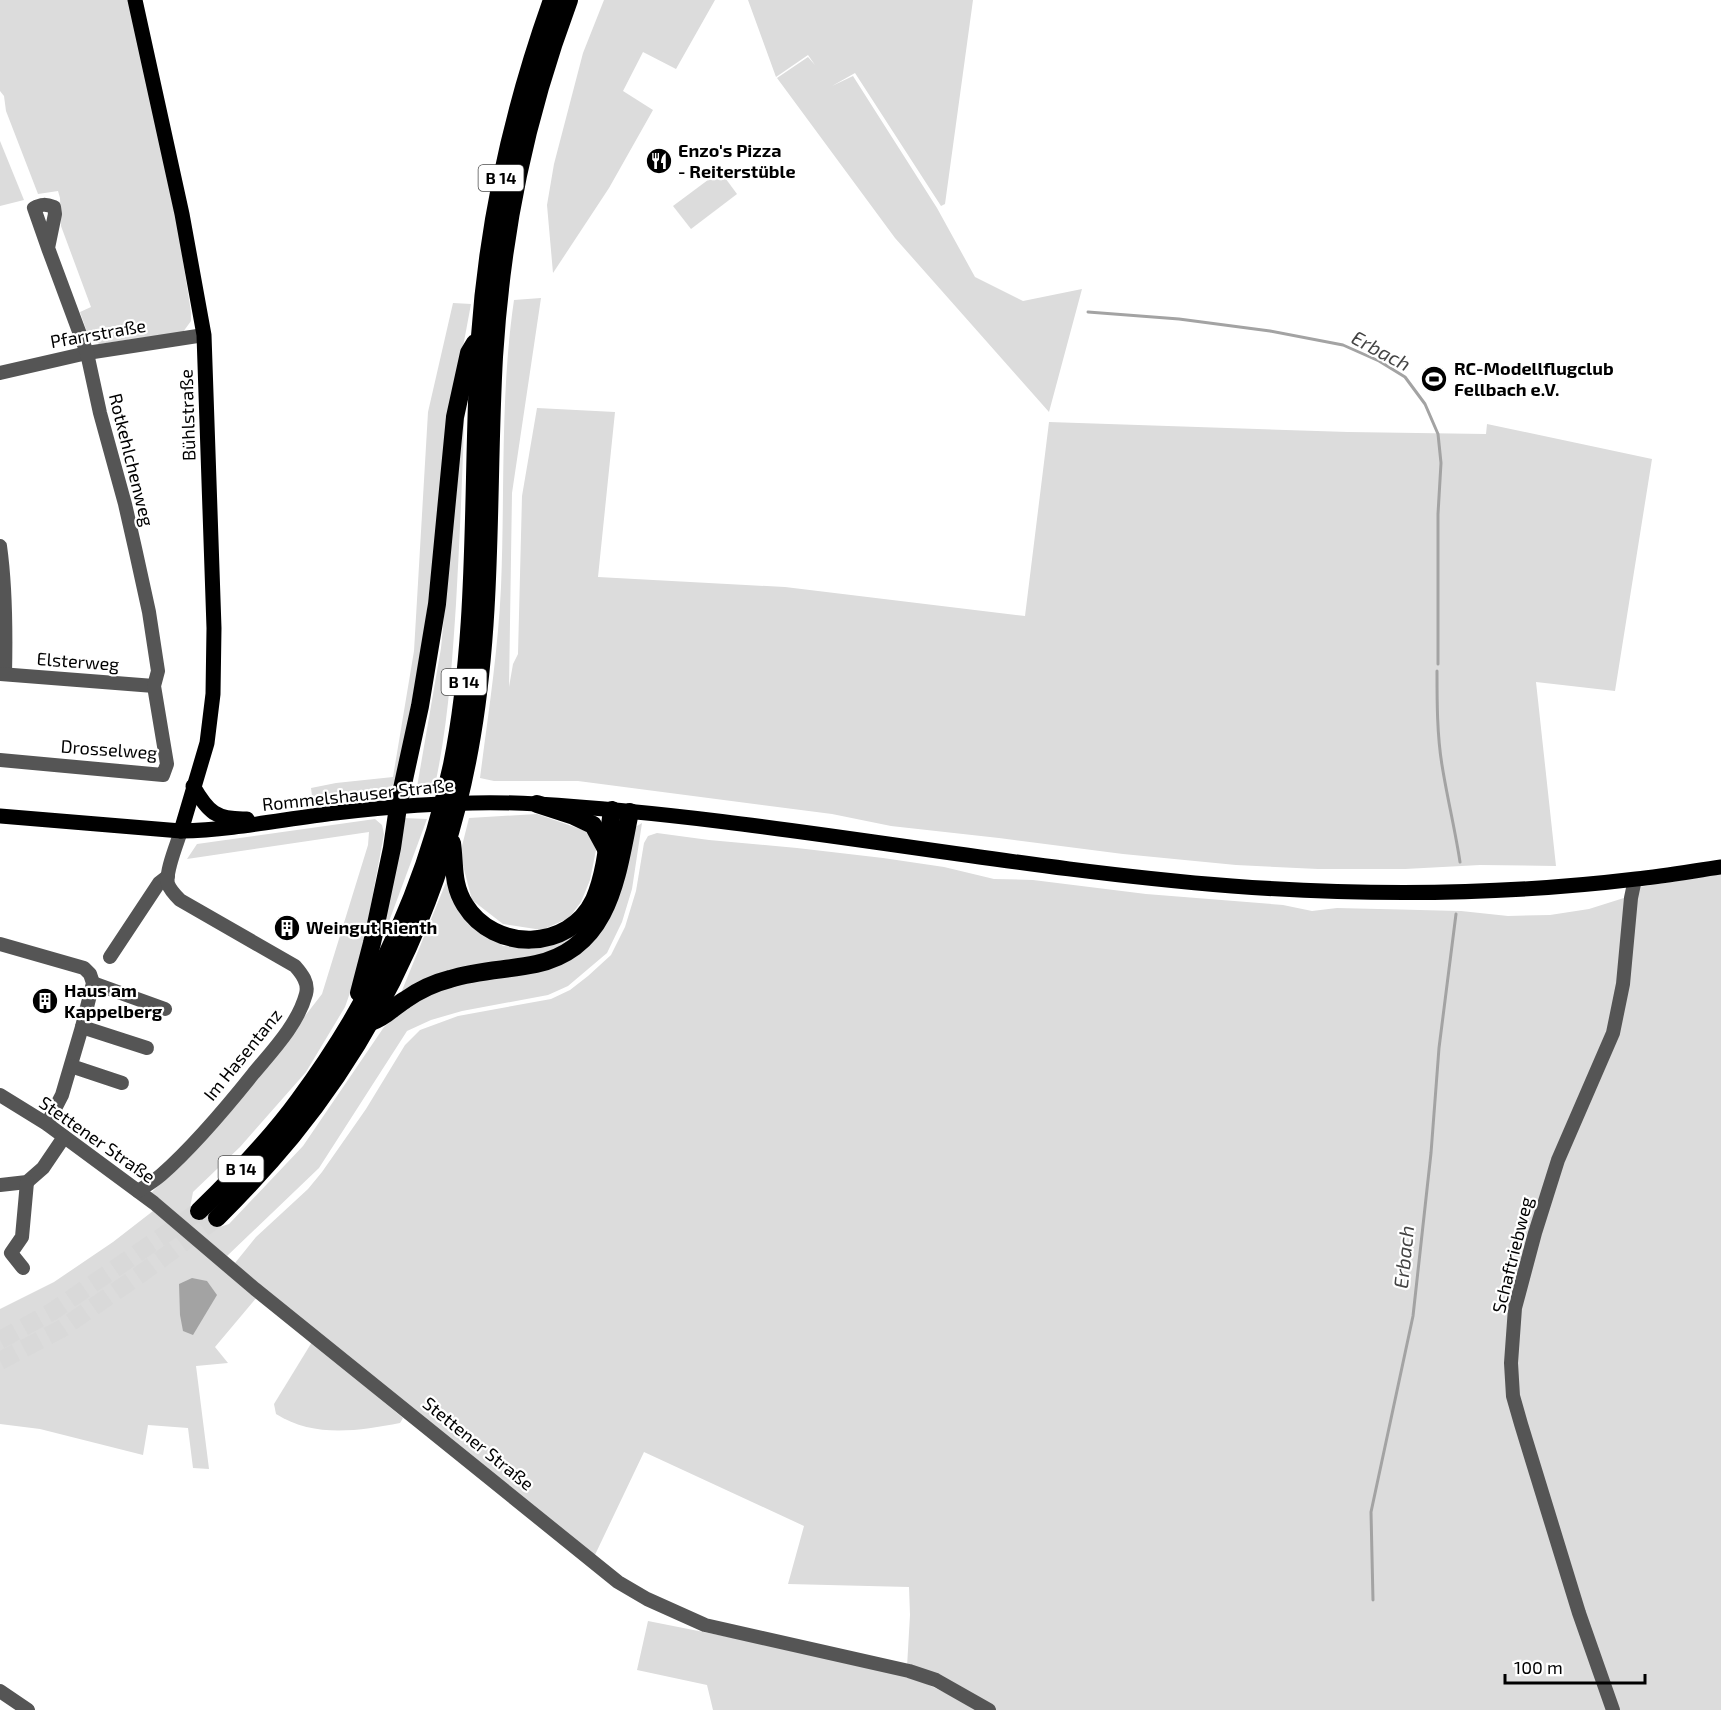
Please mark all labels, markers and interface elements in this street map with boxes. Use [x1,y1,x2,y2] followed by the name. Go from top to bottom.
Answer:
[678,139,796,182] place label: Enzo's Pizza - Reiterstüble
[644,146,674,176] restaurant icon: Enzo's Pizza - Reiterstüble
[478,165,524,191] road number: B 14
[48,314,147,352] street label: Pfarrstraße
[1348,325,1415,376] water label: Erbach
[1454,357,1614,400] place label: RC-Modellflugclub Fellbach e.V.
[1419,364,1449,394] sports icon: RC-Modellflugclub Fellbach e.V.
[174,369,200,461] street label: Bühlstraße
[105,391,159,529] street label: Rotkehlchenweg
[36,647,120,675] street label: Elsterweg
[442,669,486,695] road number: B 14
[60,735,158,763] street label: Drosselweg
[261,773,455,815] street label: Rommelshauser Straße
[272,913,302,943] building icon: Weingut Rienth
[306,916,437,938] place label: Weingut Rienth
[64,979,163,1022] place label: Haus am Kappelberg
[30,986,60,1016] building icon: Haus am Kappelberg
[198,1004,286,1105] street label: Im Hasentanz
[35,1091,160,1187] street label: Stettener Straße
[218,1156,264,1182] road number: B 14
[1487,1194,1537,1315] street label: Schaftriebweg
[1388,1224,1418,1290] water label: Erbach
[419,1392,539,1495] street label: Stettener Straße
[1505,1647,1644,1685] scale bar
[1514,1656,1563,1678] text: 100 m

